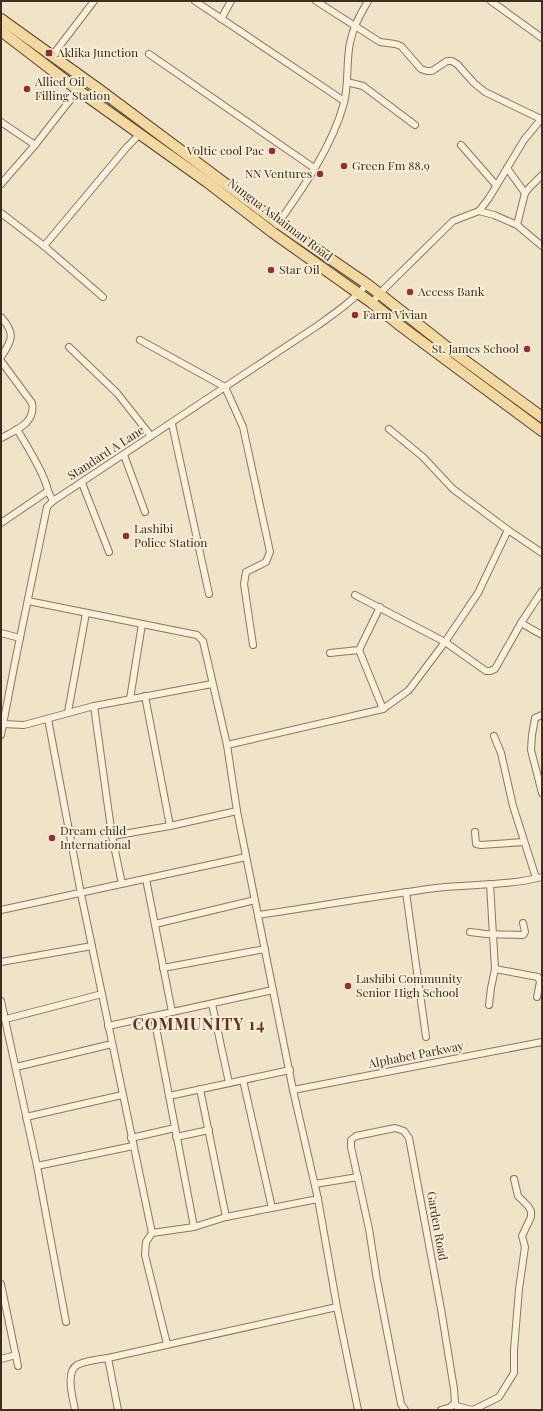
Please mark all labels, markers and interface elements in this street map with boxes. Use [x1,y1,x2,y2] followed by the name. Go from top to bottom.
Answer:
[56,44,138,60] place label: Aklika Junction
[44,48,54,58] marker: Aklika Junction
[34,73,110,103] place label: Allied Oil Filling Station
[22,84,32,94] marker: Allied Oil Filling Station
[186,142,264,158] place label: Voltic cool Pac
[267,146,277,156] marker: Voltic cool Pac
[352,157,430,173] place label: Green Fm 88.9
[339,161,349,171] marker: Green Fm 88.9
[245,165,312,181] place label: NN Ventures
[315,169,325,179] marker: NN Ventures
[225,174,336,264] street label: Nungua Ashaiman Road
[279,261,320,277] place label: Star Oil
[266,265,276,275] marker: Star Oil
[417,283,485,299] place label: Access Bank
[405,287,415,297] marker: Access Bank
[363,306,427,322] place label: Farm Vivian
[350,310,360,320] marker: Farm Vivian
[432,340,520,356] place label: St. James School
[522,344,532,354] marker: St. James School
[64,421,147,483] street label: Standard A Lane
[134,520,207,550] place label: Lashibi Police Station
[121,531,131,541] marker: Lashibi Police Station
[60,822,132,852] place label: Dream child International
[47,833,57,843] marker: Dream child International
[356,970,462,1000] place label: Lashibi Community Senior High School
[343,981,353,991] marker: Lashibi Community Senior High School
[133,1013,265,1034] district label: COMMUNITY 14
[366,1037,465,1071] street label: Alphabet Parkway
[424,1190,452,1262] street label: Garden Road

